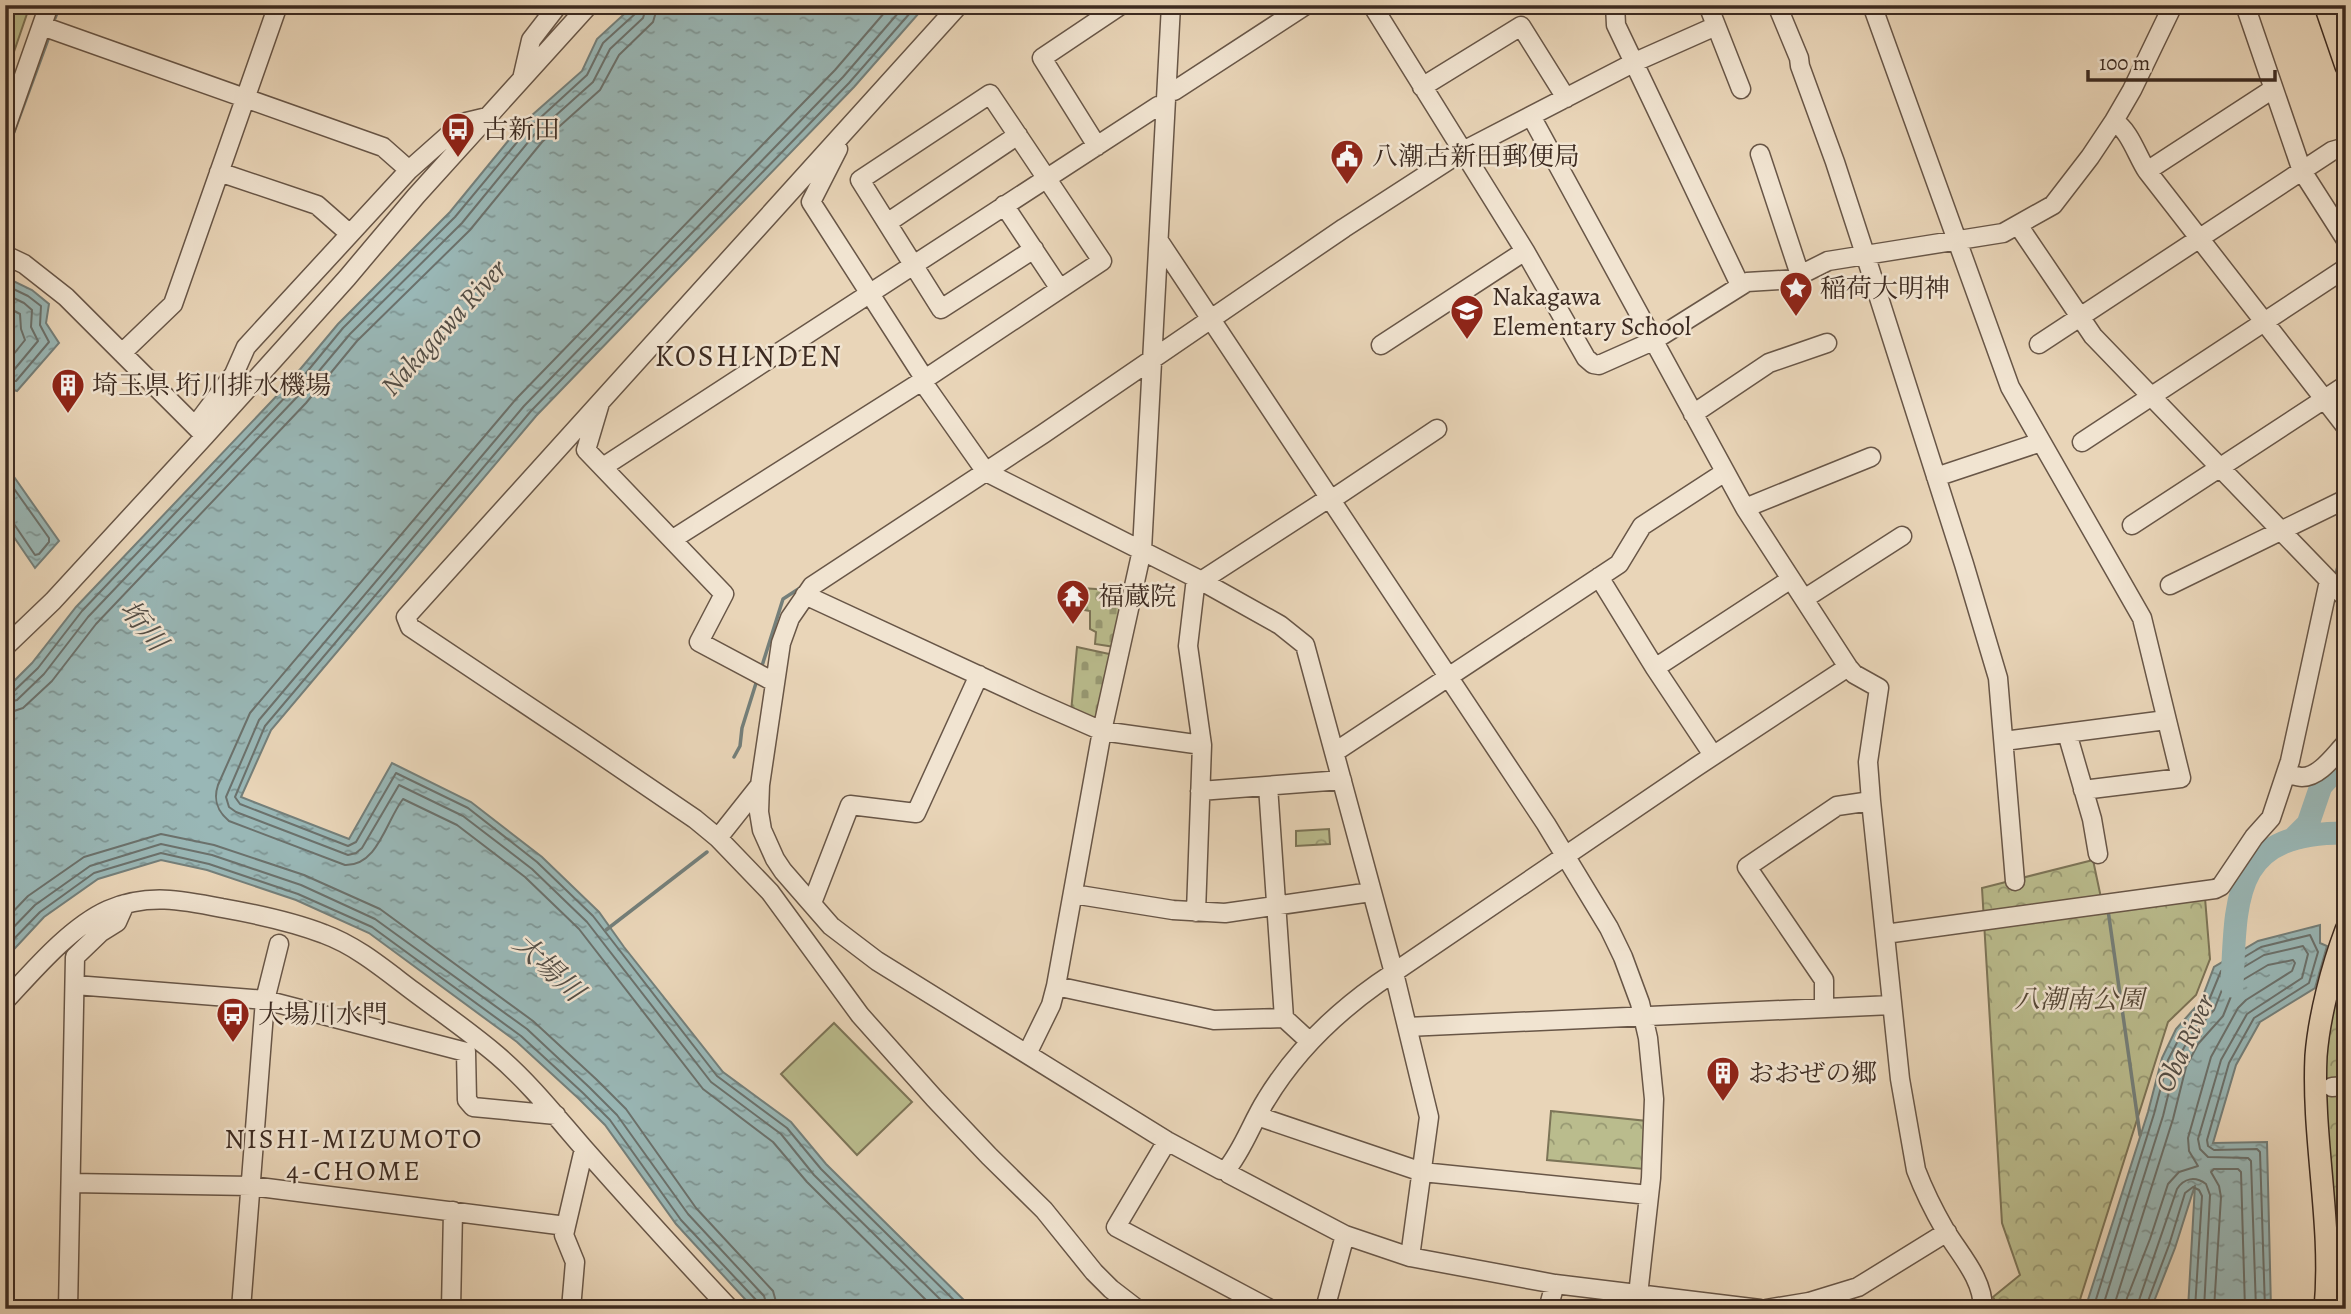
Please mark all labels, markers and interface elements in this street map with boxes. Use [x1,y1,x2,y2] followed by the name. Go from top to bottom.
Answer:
[2088,38,2276,82] scale bar
[2099,49,2150,77] text: 100 m
[439,110,477,159] bus stop icon: 古新田
[482,112,560,147] place label: 古新田
[1328,137,1366,186] public building icon: 八潮古新田郵便局
[1372,139,1580,174] place label: 八潮古新田郵便局
[372,250,516,404] water label: Nakagawa River
[1777,269,1815,318] place icon: 稲荷大明神
[1820,271,1950,306] place label: 稲荷大明神
[1492,279,1691,344] place label: Nakagawa Elementary School
[1448,292,1486,341] school or university icon: Nakagawa Elementary School
[655,336,843,376] district label: KOSHINDEN
[49,366,87,415] building icon: 埼玉県 垳川排水機場
[92,368,331,403] place label: 埼玉県 垳川排水機場
[1054,577,1092,626] temple icon: 福蔵院
[1098,579,1176,614] place label: 福蔵院
[111,592,177,662] water label: 垳川
[505,925,594,1012] water label: 大場川
[2014,982,2148,1017] park label: 八潮南公園
[2146,987,2225,1098] water label: Oba River
[214,995,252,1044] bus stop icon: 大場川水門
[258,997,388,1032] place label: 大場川水門
[1704,1054,1742,1103] building icon: おおぜの郷
[1748,1056,1877,1091] place label: おおぜの郷
[225,1120,483,1190] district label: NISHI-MIZUMOTO 4-CHOME

